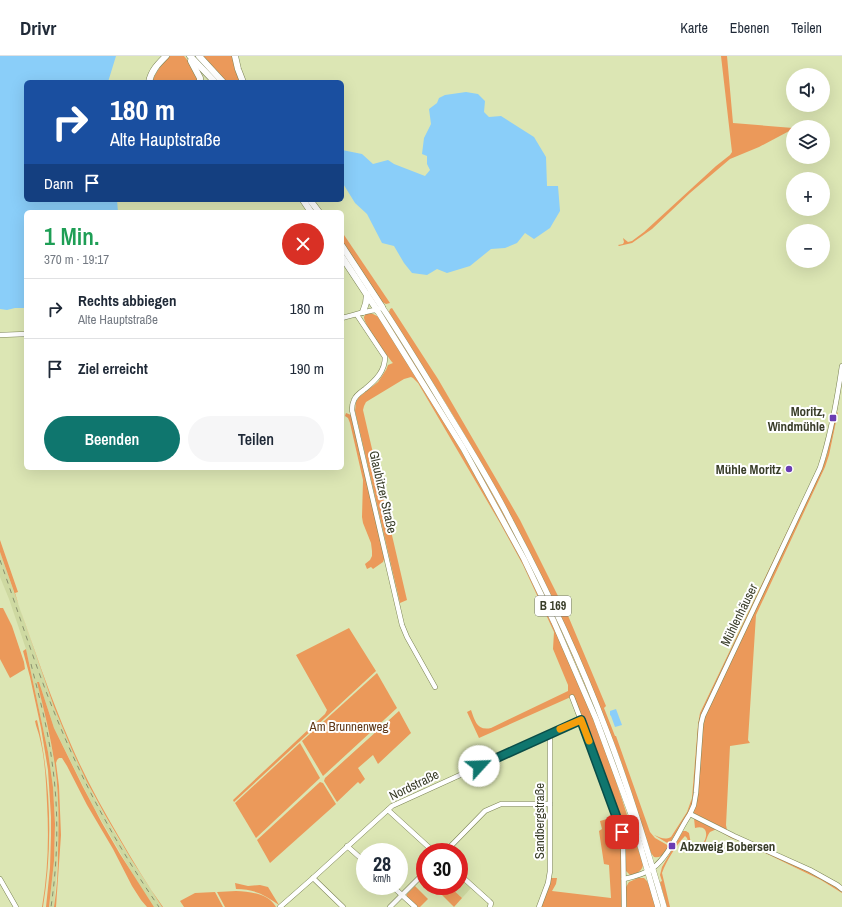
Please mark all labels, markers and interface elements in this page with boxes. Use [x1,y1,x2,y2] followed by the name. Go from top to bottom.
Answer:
[20,15,56,41] text: Drivr
[680,19,708,37] text: Karte
[730,19,769,37] text: Ebenen
[791,19,822,37] text: Teilen
[786,68,830,268] map controls
[786,68,830,112] button: sound
[110,91,175,129] text: 180 m
[44,96,96,148] icon: right
[786,120,830,164] button: layers
[110,127,221,152] text: Alte Hauptstraße
[81,172,103,194] icon: arrive
[786,172,830,216] button: +
[44,173,73,194] text: Dann
[44,220,99,252] text: 1 Min.
[282,223,324,265] button: close
[786,224,830,268] button: −
[44,251,109,268] text: 370 m · 19:17
[78,290,176,311] text: Rechts abbiegen
[44,298,66,320] icon: right
[290,298,324,319] text: 180 m
[78,311,158,328] text: Alte Hauptstraße
[44,358,66,380] icon: arrive
[78,358,148,379] text: Ziel erreicht
[290,358,324,379] text: 190 m
[768,403,825,435] place label: Moritz, Windmühle
[828,413,838,423] marker: Moritz, Windmühle
[44,416,180,462] button: Beenden
[188,416,324,462] button: Teilen
[365,449,401,535] street label: Glaubitzer Straße
[716,461,782,478] place label: Mühle Moritz
[784,464,794,474] marker: Mühle Moritz
[717,581,762,649] street label: Mühlenhäuser
[535,596,571,616] road number: B 169
[309,718,388,735] park label: Am Brunnenweg
[458,745,500,787] position arrow
[386,766,442,804] street label: Nordstraße
[531,783,548,859] street label: Sandbergstraße
[605,815,639,849] pin
[611,821,633,843] icon: arrive
[680,838,775,855] place label: Abzweig Bobersen
[667,841,677,851] marker: Abzweig Bobersen
[416,843,468,895] speed limit sign: 30
[373,850,391,877] text: 28
[373,872,391,885] text: km/h

